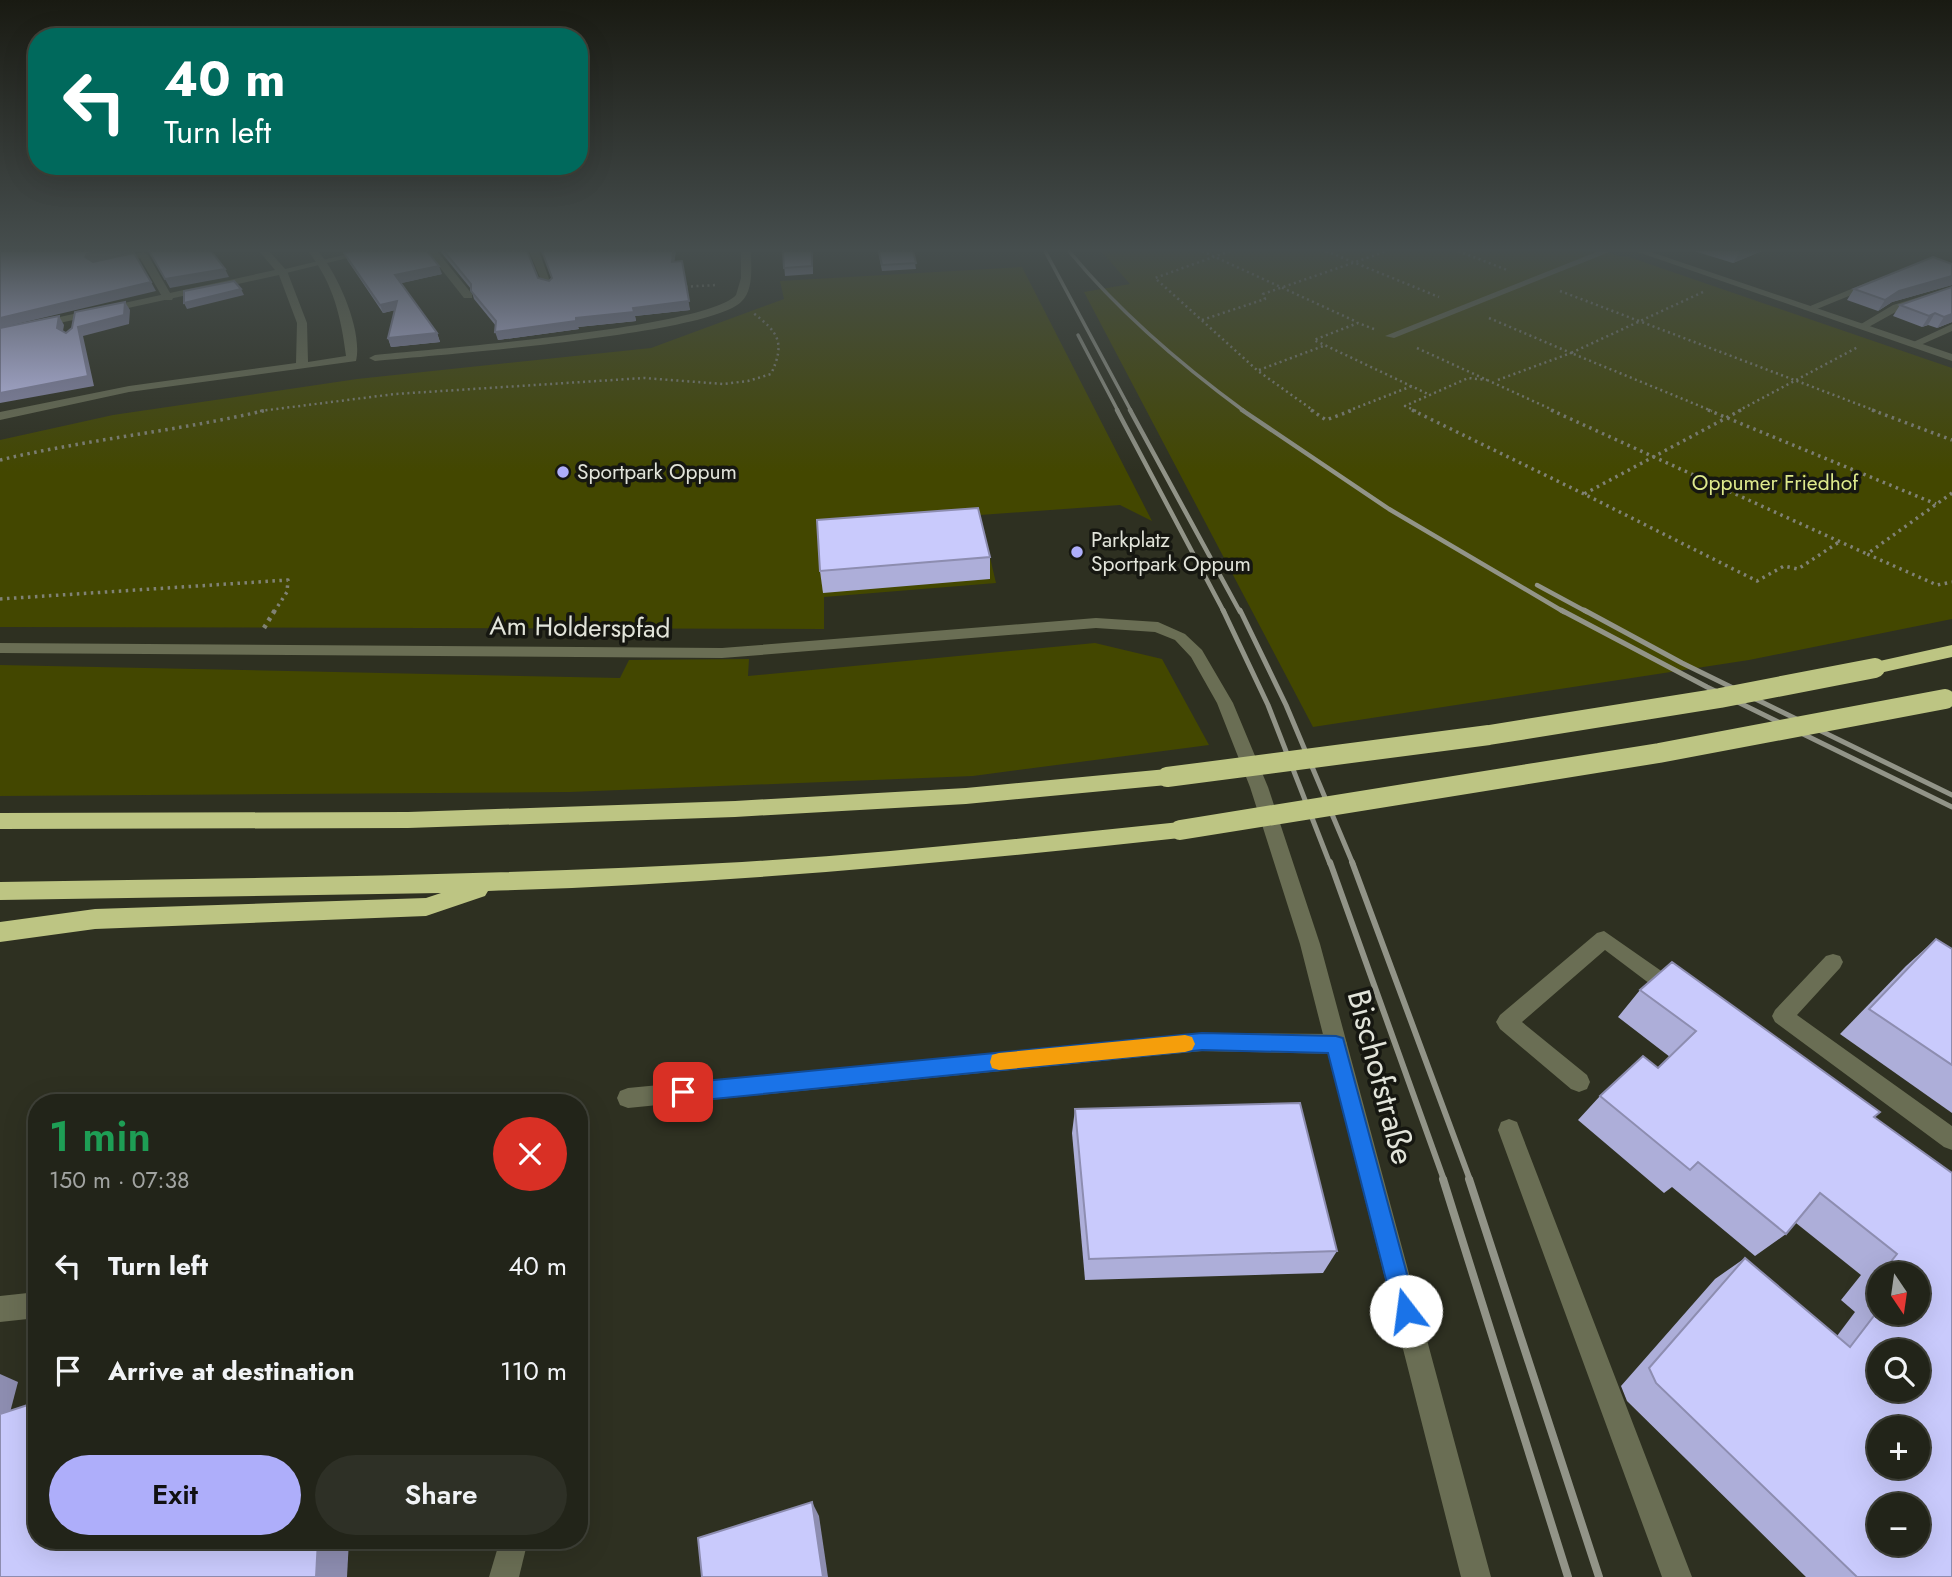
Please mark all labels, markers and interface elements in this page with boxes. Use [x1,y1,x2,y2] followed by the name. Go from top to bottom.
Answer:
[164,44,286,114] text: 40 m
[49,56,140,147] icon: left
[164,109,271,155] text: Turn left
[577,457,737,487] place label: Sportpark Oppum
[555,464,571,480] marker: Sportpark Oppum
[1692,468,1859,498] park label: Oppumer Friedhof
[1091,525,1251,579] place label: Parkplatz Sportpark Oppum
[1069,544,1085,560] marker: Parkplatz Sportpark Oppum
[489,606,671,648] street label: Am Holderspfad
[1336,984,1426,1170] street label: Bischofstraße
[653,1062,713,1122] pin
[664,1073,702,1111] icon: arrive
[49,1106,151,1167] text: 1 min
[493,1117,567,1191] button: close
[49,1163,190,1197] text: 150 m · 07:38
[49,1247,87,1285] icon: left
[108,1247,208,1285] text: Turn left
[508,1247,567,1285] text: 40 m
[1867,1262,1930,1325] north arrow
[1867,1262,1930,1556] map controls
[1369,1274,1443,1348] position arrow
[1867,1339,1930,1402] button: search
[49,1352,87,1390] icon: arrive
[108,1352,355,1390] text: Arrive at destination
[500,1352,567,1390] text: 110 m
[1867,1416,1930,1479] button: +
[49,1455,301,1535] button: Exit
[315,1455,567,1535] button: Share
[1867,1493,1930,1556] button: −

